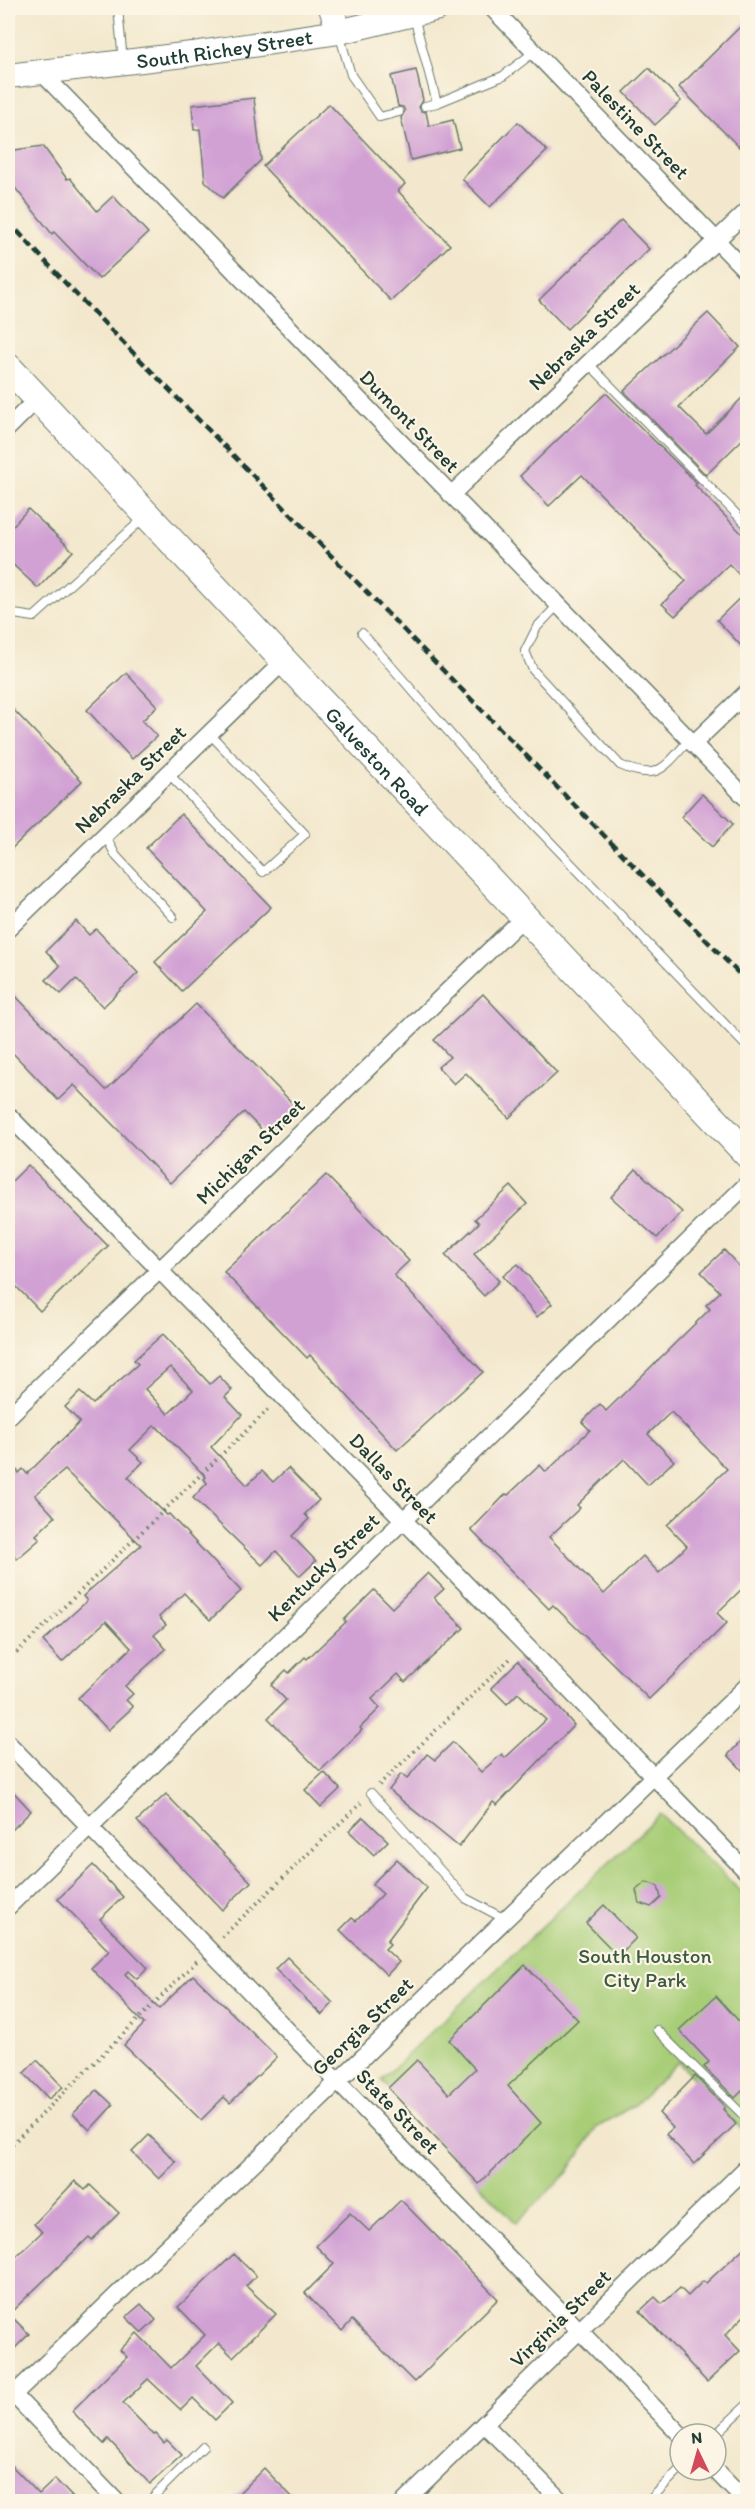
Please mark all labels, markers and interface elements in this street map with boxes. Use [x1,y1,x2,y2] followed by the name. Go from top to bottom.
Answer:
[135,24,314,73] street label: South Richey Street
[577,64,695,184] street label: Palestine Street
[523,277,645,395] street label: Nebraska Street
[355,364,465,478] street label: Dumont Street
[321,701,435,821] street label: Galveston Road
[69,720,191,838] street label: Nebraska Street
[190,1093,310,1209] street label: Michigan Street
[344,1427,444,1529] street label: Dallas Street
[262,1507,384,1627] street label: Kentucky Street
[578,1943,712,1992] park label: South Houston City Park
[306,1971,418,2081] street label: Georgia Street
[351,2063,445,2159] street label: State Street
[504,2264,616,2372] street label: Virginia Street
[668,2422,728,2482] north arrow
[691,2428,703,2447] text: N

